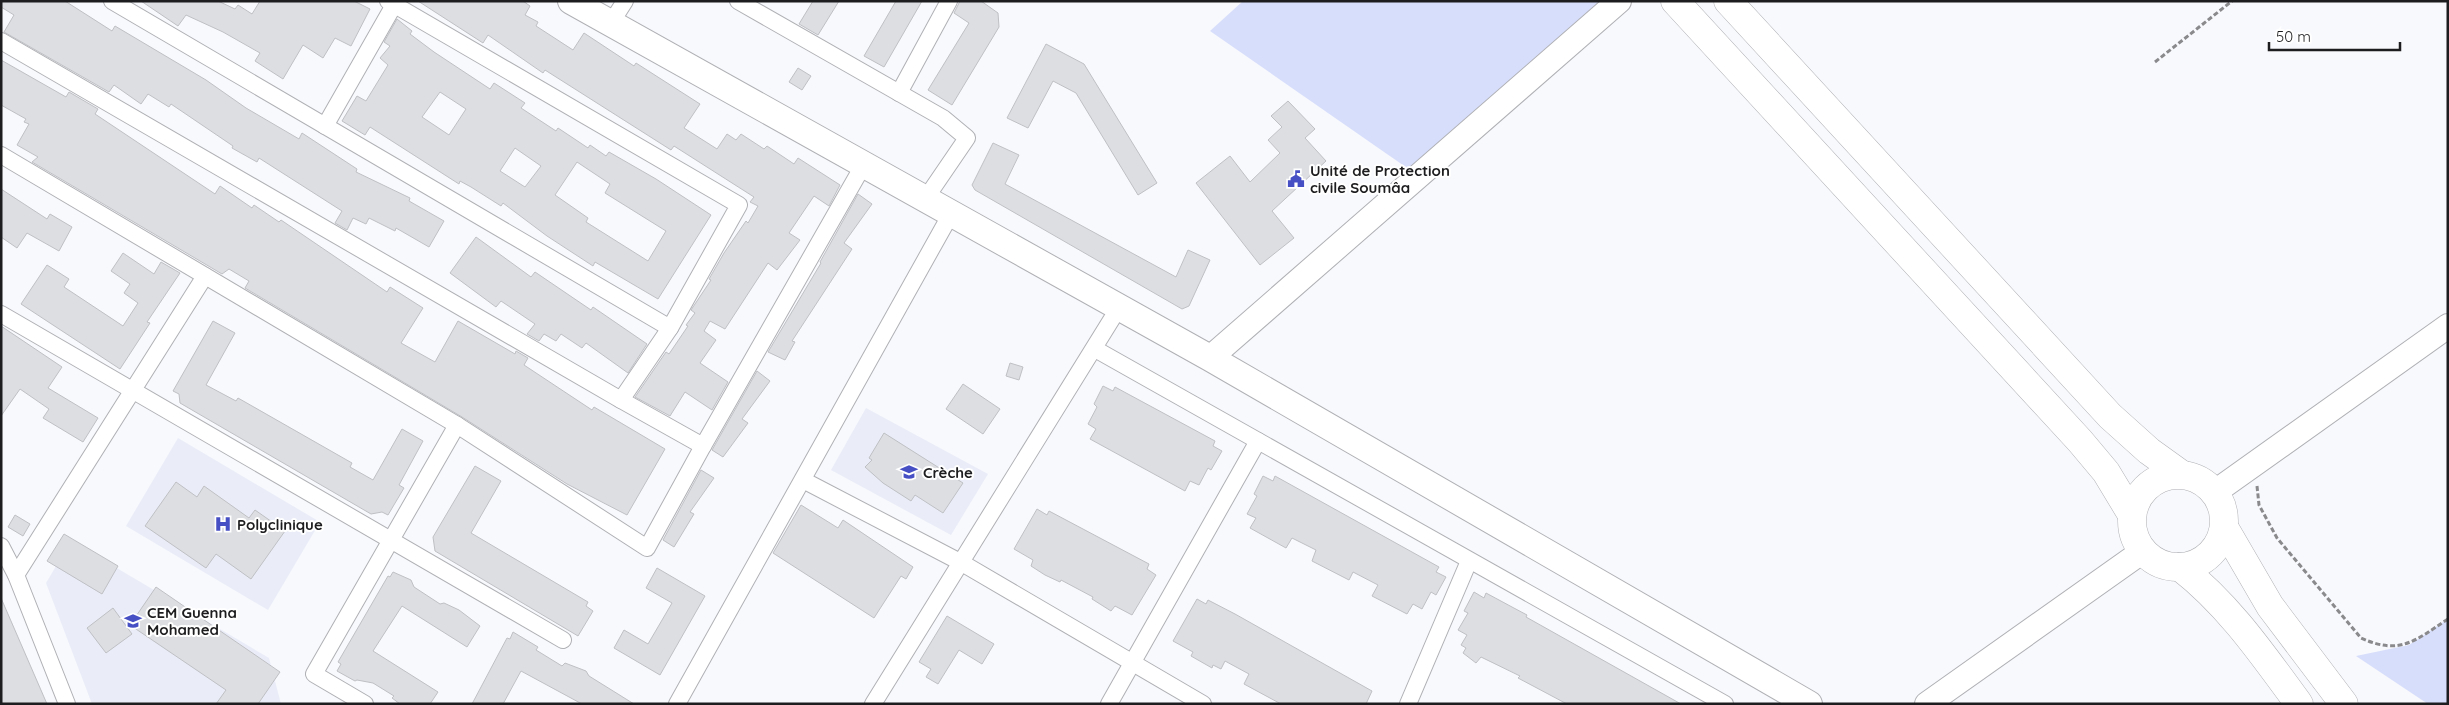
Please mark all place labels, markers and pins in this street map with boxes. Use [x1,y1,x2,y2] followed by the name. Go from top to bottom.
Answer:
[1310,161,1450,197] place label: Unité de Protection civile Soumâa
[1286,169,1306,189] public building icon: Unité de Protection civile Soumâa
[899,462,919,482] school or university icon: Crèche
[923,463,973,482] place label: Crèche
[213,514,233,534] hospital icon: Polyclinique
[237,515,323,534] place label: Polyclinique
[147,603,237,639] place label: CEM Guenna Mohamed
[123,611,143,631] school or university icon: CEM Guenna Mohamed

